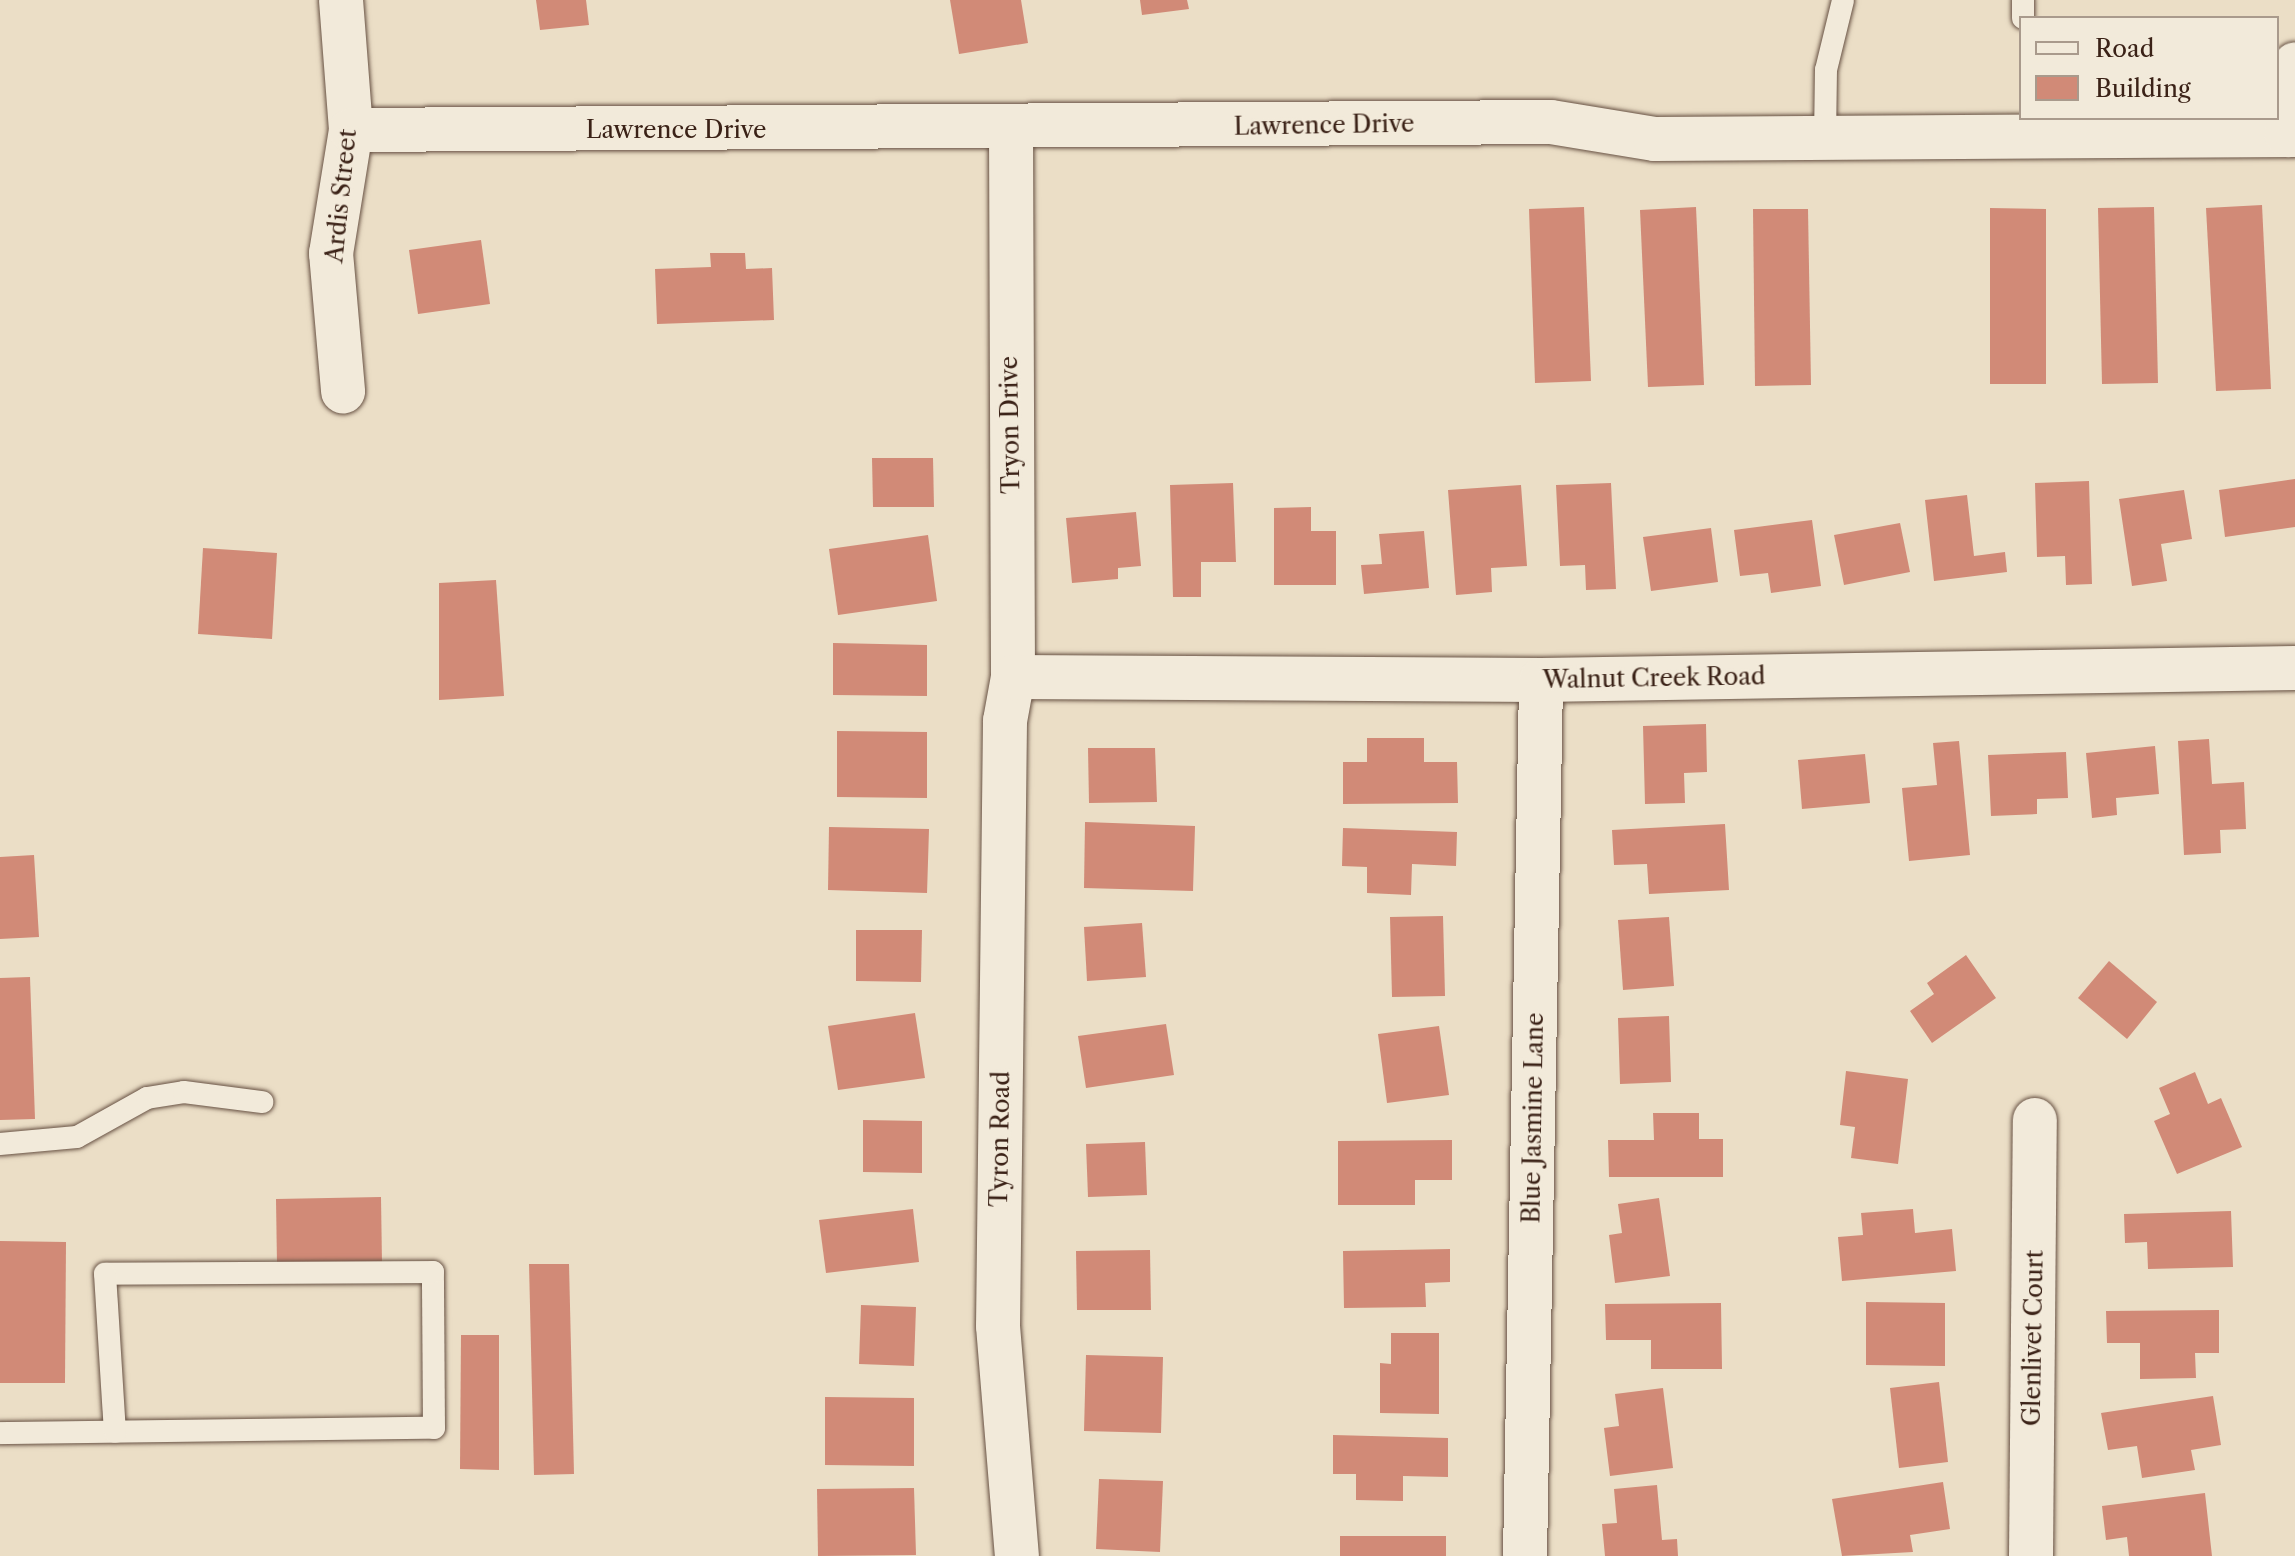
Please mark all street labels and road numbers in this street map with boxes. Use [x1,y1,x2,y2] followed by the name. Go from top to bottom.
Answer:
[1233,109,1415,141] street label: Lawrence Drive
[586,116,766,144] street label: Lawrence Drive
[320,128,362,264] street label: Ardis Street
[994,356,1026,494] street label: Tryon Drive
[1542,662,1766,694] street label: Walnut Creek Road
[1517,1012,1549,1224] street label: Blue Jasmine Lane
[984,1071,1016,1207] street label: Tyron Road
[2017,1250,2049,1426] street label: Glenlivet Court

